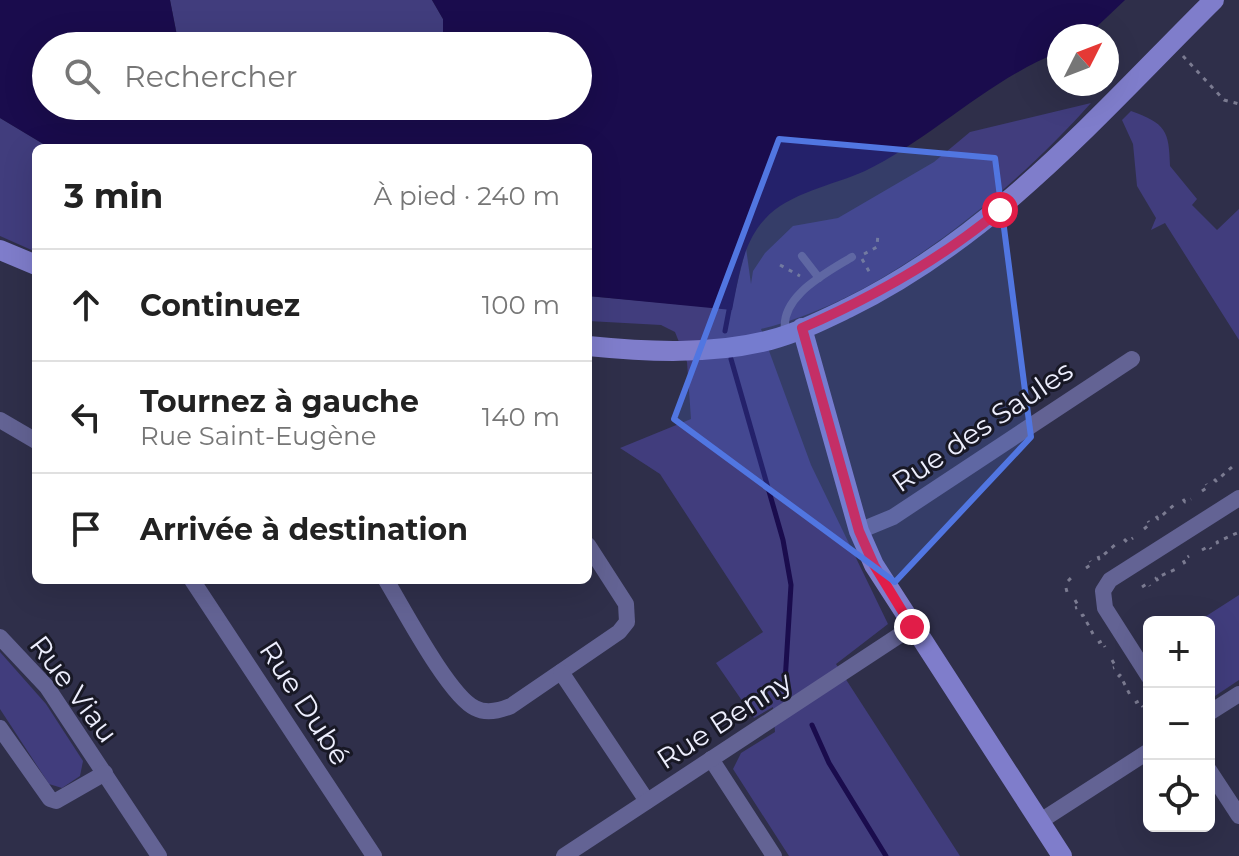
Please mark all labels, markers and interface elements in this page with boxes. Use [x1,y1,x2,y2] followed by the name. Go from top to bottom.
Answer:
[1047,24,1119,96] north arrow
[32,32,592,120] search box
[60,54,104,98] icon: search
[124,58,298,95] text: Rechercher
[64,175,163,217] text: 3 min
[373,180,560,212] text: À pied · 240 m
[982,192,1018,228] route start
[64,283,108,327] icon: ahead
[140,287,300,324] text: Continuez
[482,289,560,321] text: 100 m
[885,353,1079,499] street label: Rue des Saules
[140,383,419,420] text: Tournez à gauche
[64,395,108,439] icon: left
[482,401,560,433] text: 140 m
[140,420,376,452] text: Rue Saint-Eugène
[64,507,108,551] icon: arrive
[140,511,468,548] text: Arrivée à destination
[894,609,930,645] route end
[1143,616,1215,832] map controls
[1143,616,1215,688] button: +
[23,629,125,749] street label: Rue Viau
[252,635,358,771] street label: Rue Dubé
[650,663,798,776] street label: Rue Benny
[1143,688,1215,760] button: −
[1143,760,1215,832] button: locate

